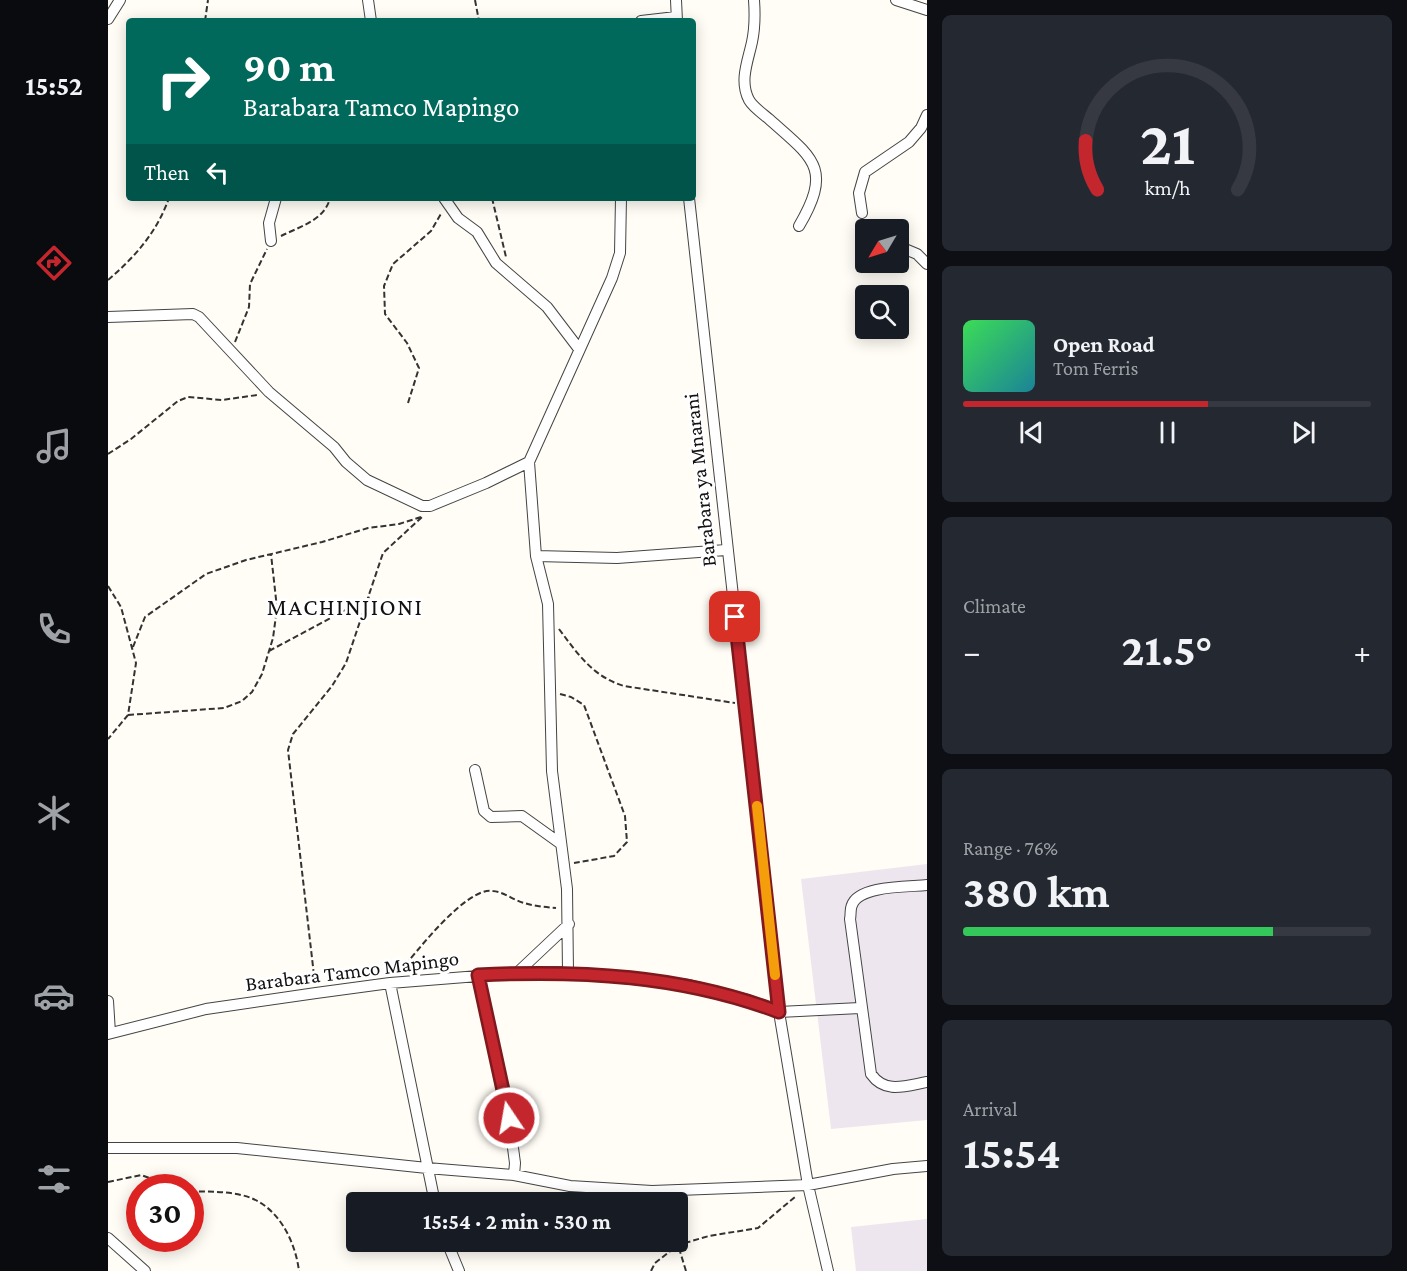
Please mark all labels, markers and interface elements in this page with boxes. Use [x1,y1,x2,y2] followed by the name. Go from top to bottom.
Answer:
[144,42,222,120] icon: right
[243,43,335,90] text: 90 m
[25,71,83,101] text: 15:52
[243,92,519,122] text: Barabara Tamco Mapingo
[1139,108,1195,177] text: 21
[201,156,234,189] icon: left
[144,160,189,185] text: Then
[1144,176,1191,200] text: km/h
[855,219,909,273] north arrow
[855,219,909,339] map controls
[33,242,75,284] icon: directions
[855,285,909,339] button: search
[1053,332,1155,357] text: Open Road
[1053,357,1138,379] text: Tom Ferris
[679,392,721,568] street label: Barabara ya Mnarani
[1015,416,1048,449] icon: previous
[1151,416,1184,449] icon: pause
[1287,416,1320,449] icon: next
[33,425,75,467] icon: music
[709,591,760,642] pin
[267,593,423,620] district label: MACHINJIONI
[963,595,1026,617] text: Climate
[718,600,751,633] icon: arrive
[33,608,75,650] icon: phone
[1122,625,1212,675] text: 21.5°
[963,633,980,670] text: −
[1354,633,1371,670] text: +
[33,792,75,834] icon: climate
[963,837,1058,859] text: Range · 76%
[963,867,1110,917] text: 380 km
[244,946,460,996] street label: Barabara Tamco Mapingo
[33,975,75,1017] icon: car
[477,1086,541,1150] position arrow
[963,1098,1017,1120] text: Arrival
[963,1128,1061,1178] text: 15:54
[33,1158,75,1200] icon: filters
[126,1174,204,1252] speed limit sign: 30
[423,1209,611,1234] text: 15:54 · 2 min · 530 m

